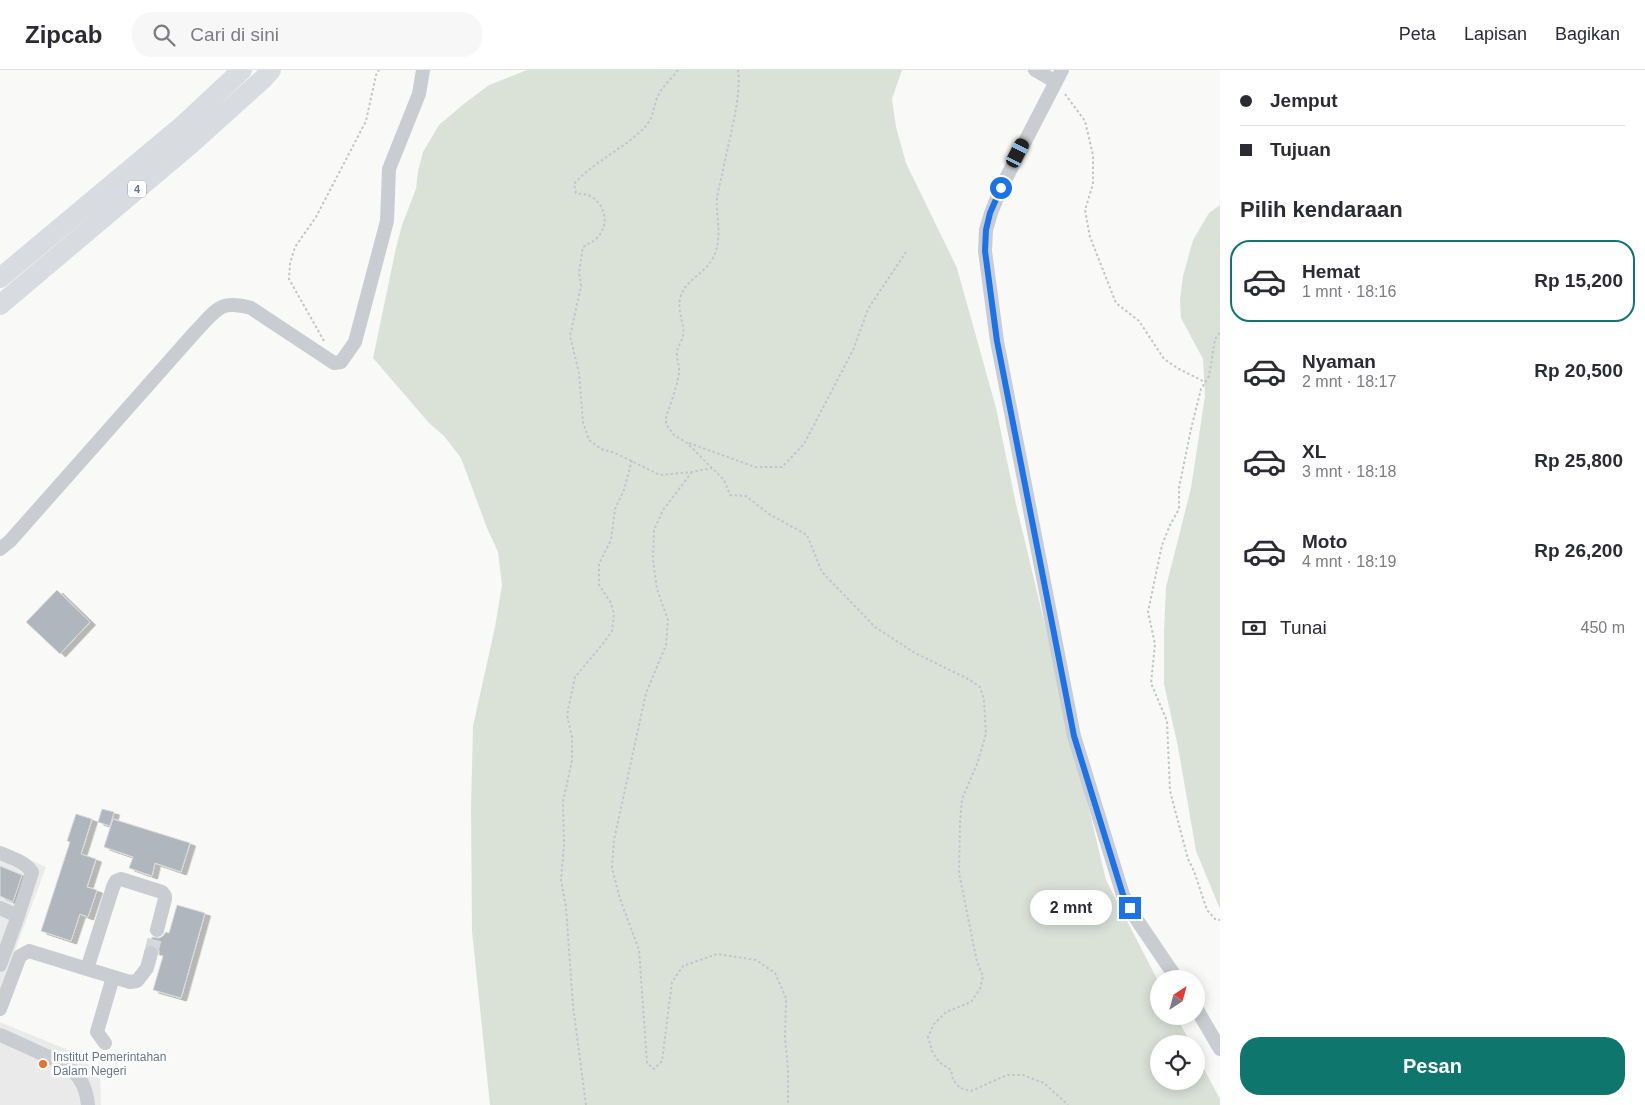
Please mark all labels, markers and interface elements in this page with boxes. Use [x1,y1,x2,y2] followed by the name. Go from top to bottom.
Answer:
[132,12,482,57] search box
[25,21,102,48] text: Zipcab
[150,21,178,49] icon: search
[190,24,279,45] text: Cari di sini
[1399,24,1436,44] text: Peta
[1464,24,1527,44] text: Lapisan
[1555,24,1620,44] text: Bagikan
[1270,90,1338,111] text: Jemput
[1004,136,1031,170] car
[1270,139,1331,160] text: Tujuan
[990,177,1012,199] route start
[128,180,146,198] road number: 4
[1240,197,1403,222] text: Pilih kendaraan
[1242,259,1287,304] icon: car
[1302,261,1360,282] text: Hemat
[1534,270,1623,291] text: Rp 15,200
[1302,283,1396,300] text: 1 mnt · 18:16
[1242,349,1287,394] icon: car
[1302,351,1376,372] text: Nyaman
[1534,360,1623,381] text: Rp 20,500
[1302,373,1396,390] text: 2 mnt · 18:17
[1242,439,1287,484] icon: car
[1302,441,1326,462] text: XL
[1534,450,1623,471] text: Rp 25,800
[1302,463,1396,480] text: 3 mnt · 18:18
[1242,529,1287,574] icon: car
[1302,531,1347,552] text: Moto
[1534,540,1623,561] text: Rp 26,200
[1302,553,1396,570] text: 4 mnt · 18:19
[1240,614,1268,642] icon: cash
[1280,617,1327,638] text: Tunai
[1581,619,1625,636] text: 450 m
[1030,890,1112,926] callout: 2 mnt
[1119,897,1141,919] route end
[1050,899,1092,916] text: 2 mnt
[1150,970,1205,1025] north arrow
[1150,970,1205,1090] map controls
[1150,1035,1205,1090] button: locate
[1240,1037,1625,1095] button: Pesan
[53,1050,166,1078] place label: Institut Pemerintahan Dalam Negeri
[37,1058,49,1070] marker: Institut Pemerintahan Dalam Negeri

